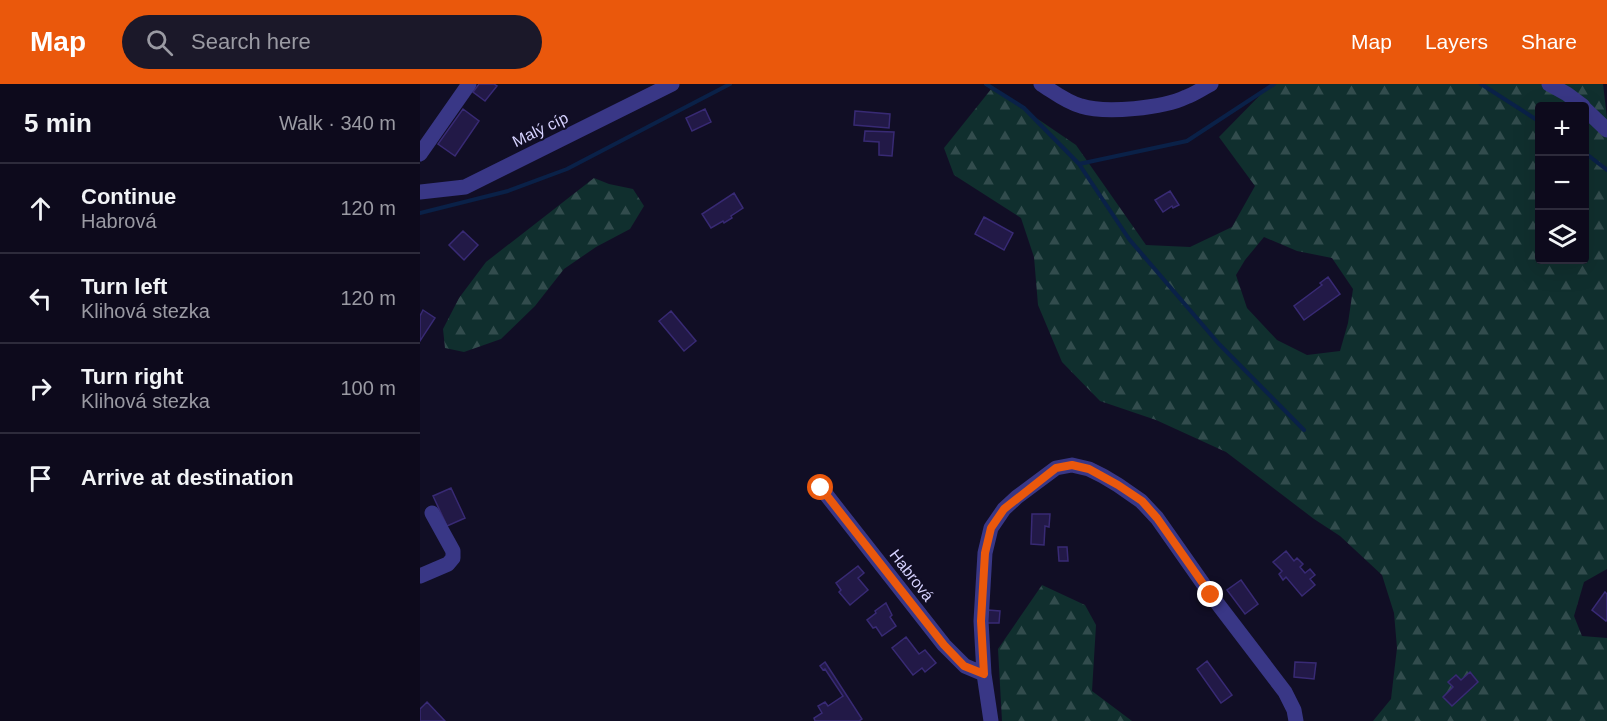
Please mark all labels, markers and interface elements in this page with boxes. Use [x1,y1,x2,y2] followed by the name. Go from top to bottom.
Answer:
[122,15,542,69] search box
[30,26,86,57] text: Map
[143,26,176,59] icon: search
[191,29,311,54] text: Search here
[1351,30,1392,53] text: Map
[1425,30,1488,53] text: Layers
[1521,30,1577,53] text: Share
[1535,102,1589,264] map controls
[1535,102,1589,156] button: +
[24,108,92,138] text: 5 min
[510,109,571,150] street label: Malý cíp
[279,112,396,134] text: Walk · 340 m
[1535,156,1589,210] button: −
[81,184,176,209] text: Continue
[24,192,57,225] icon: ahead
[340,197,396,219] text: 120 m
[81,210,157,232] text: Habrová
[1535,210,1589,264] button: layers
[81,274,167,299] text: Turn left
[24,282,57,315] icon: left
[340,287,396,309] text: 120 m
[81,300,210,322] text: Klihová stezka
[81,364,183,389] text: Turn right
[24,372,57,405] icon: right
[340,377,396,399] text: 100 m
[81,390,210,412] text: Klihová stezka
[24,462,57,495] icon: arrive
[81,465,294,490] text: Arrive at destination
[807,474,833,500] route start
[886,546,937,604] street label: Habrová
[1197,581,1223,607] route end

